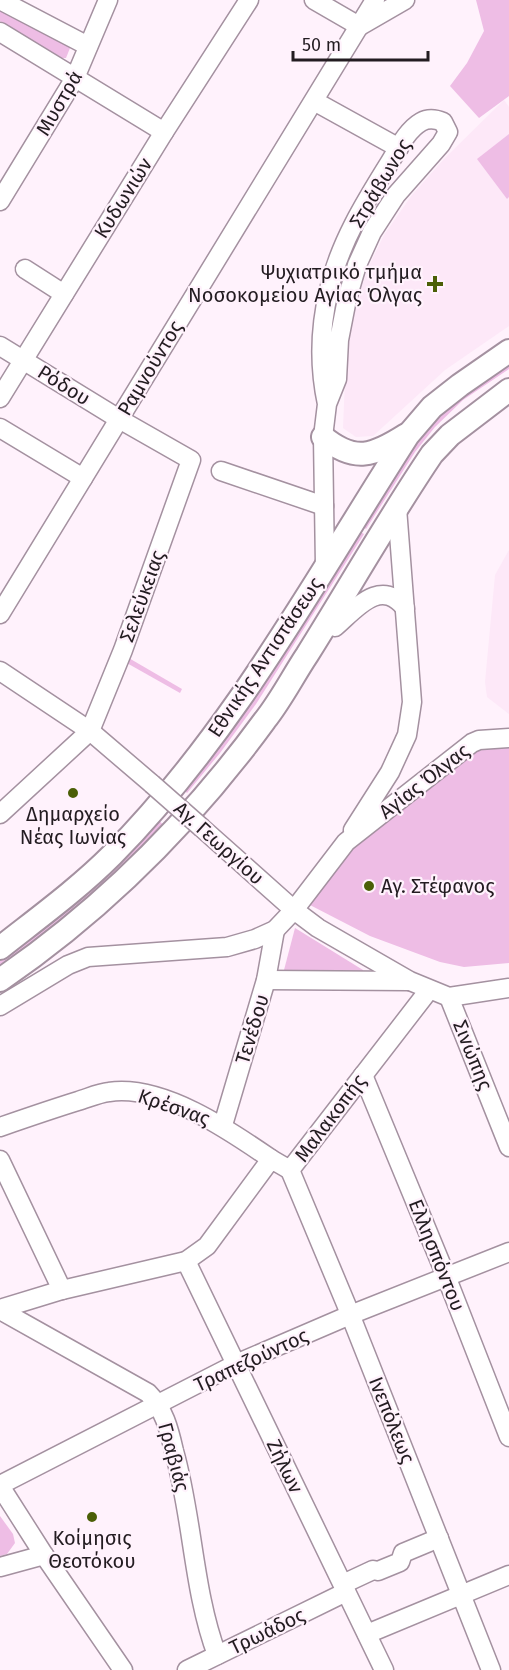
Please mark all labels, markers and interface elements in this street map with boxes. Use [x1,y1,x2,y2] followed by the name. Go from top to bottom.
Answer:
[293,24,428,62] scale bar
[302,34,341,56] text: 50 m
[31,66,87,140] street label: Μυστρά
[344,134,416,232] street label: Στράβωνος
[89,153,157,243] street label: Κυδωνιών
[188,260,422,307] place label: Ψυχιατρικό τμήμα Νοσοκομείου Αγίας Όλγας
[426,275,444,293] marker: Ψυχιατρικό τμήμα Νοσοκομείου Αγίας Όλγας
[112,316,188,420] street label: Ραμνούντος
[33,360,95,410] street label: Ρόδου
[114,547,170,645] street label: Σελεύκειας
[203,572,327,742] street label: Εθνικής Αντιστάσεως
[374,738,474,824] street label: Αγίας Όλγας
[66,786,80,800] marker: Δημαρχείο Νέας Ιωνίας
[169,796,269,890] street label: Αγ. Γεωργίου
[20,802,126,849] place label: Δημαρχείο Νέας Ιωνίας
[381,874,495,898] place label: Αγ. Στέφανος
[362,879,376,893] marker: Αγ. Στέφανος
[230,991,274,1067] street label: Τενέδου
[448,1017,498,1093] street label: Σινώπης
[289,1069,371,1167] street label: Μαλακοπής
[135,1084,213,1130] street label: Κρέσνας
[404,1196,470,1314] street label: Ελλησπόντου
[190,1323,312,1397] street label: Τραπεζούντος
[364,1373,420,1467] street label: Ινεπόλεως
[153,1420,195,1494] street label: Γραβιάς
[262,1435,308,1497] street label: Ζήλων
[85,1510,99,1524] marker: Κοίμησις Θεοτόκου
[48,1526,136,1573] place label: Κοίμησις Θεοτόκου
[225,1602,309,1660] street label: Τρωάδος

